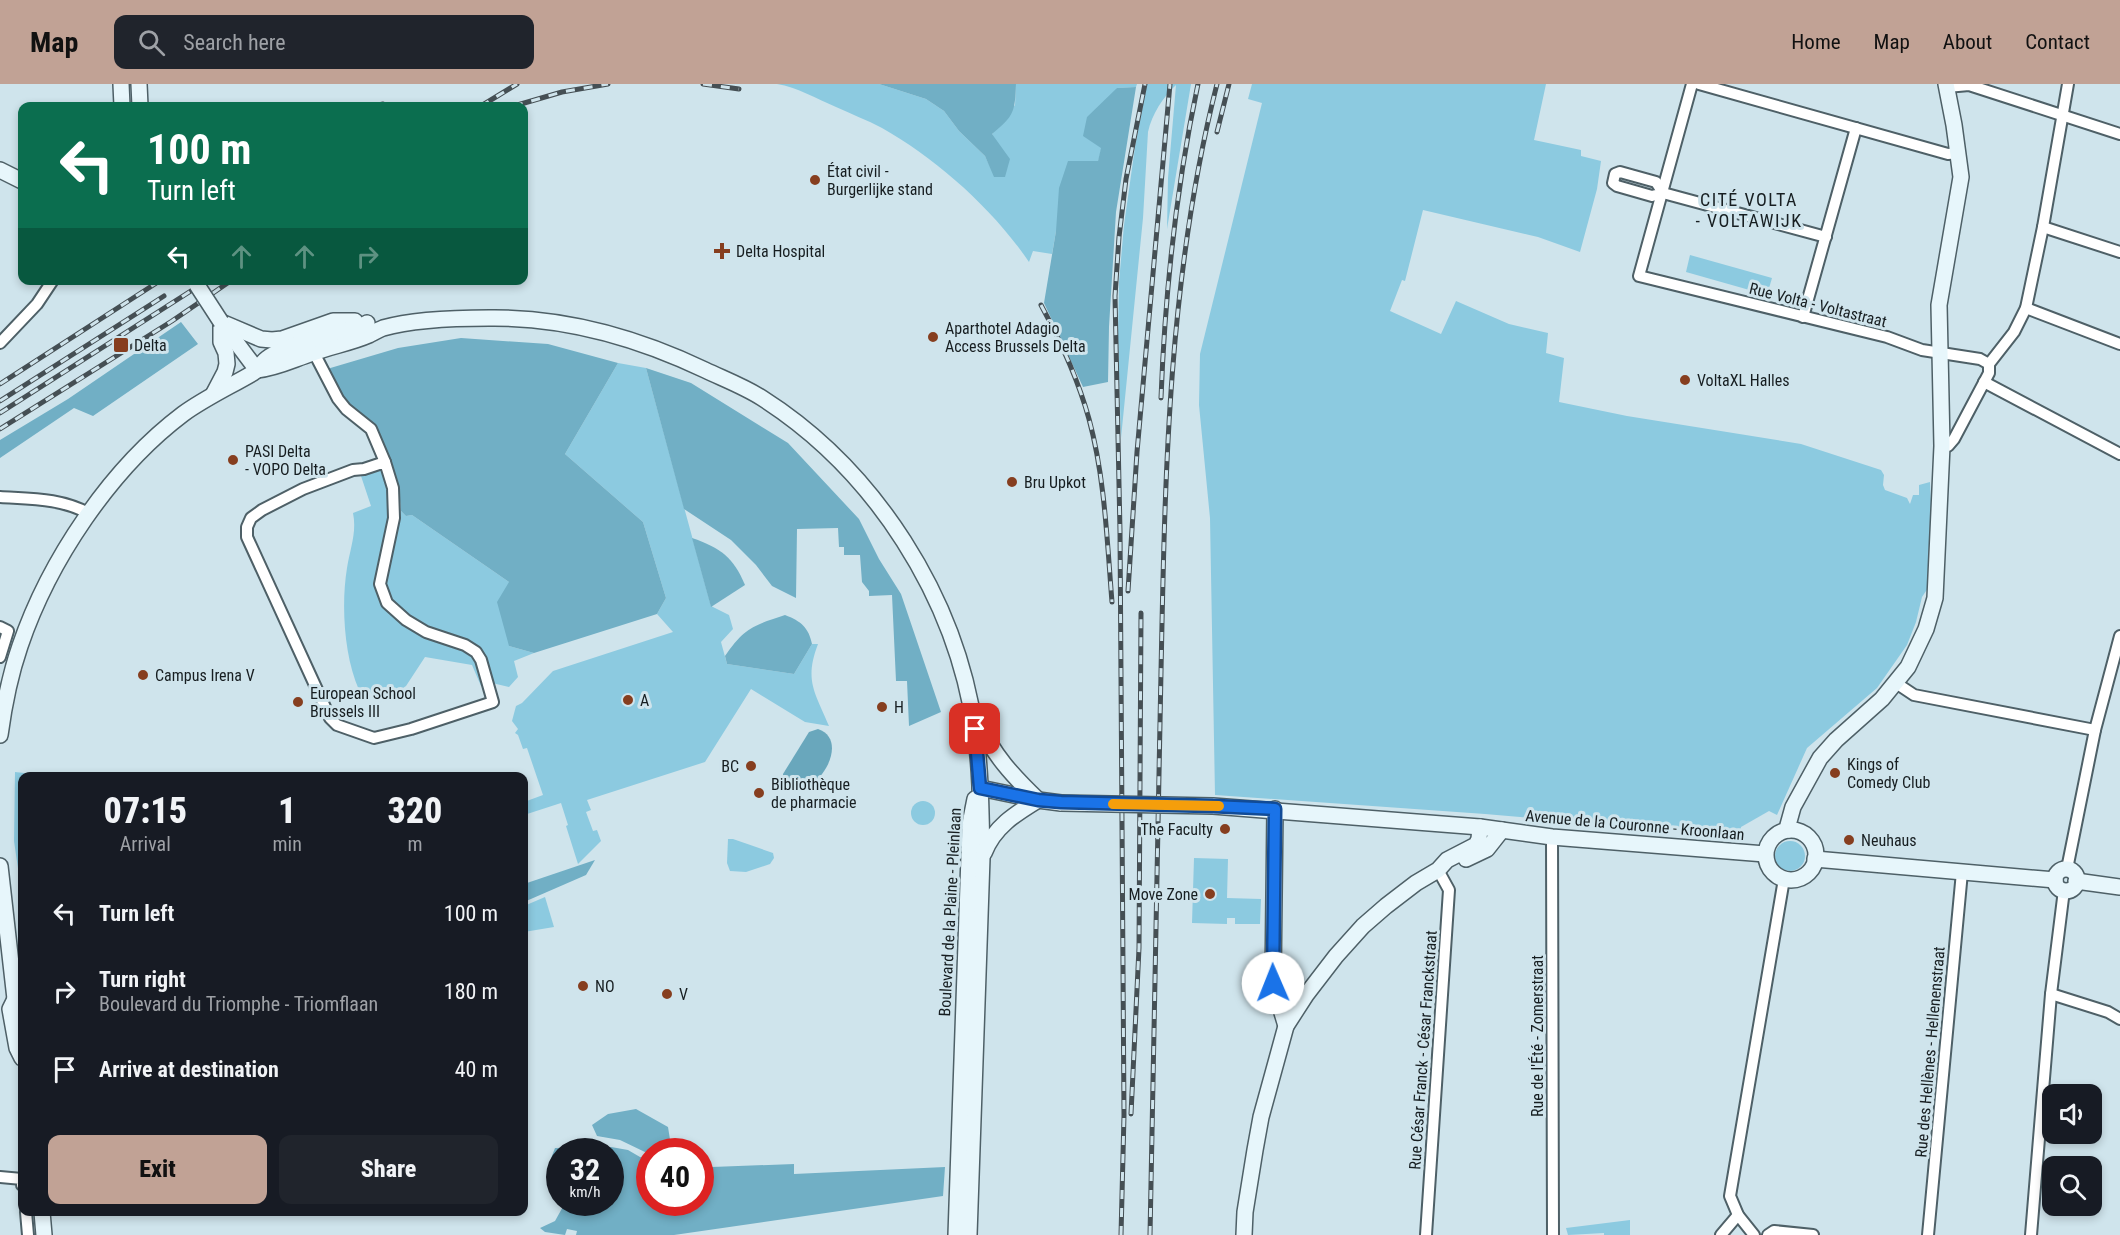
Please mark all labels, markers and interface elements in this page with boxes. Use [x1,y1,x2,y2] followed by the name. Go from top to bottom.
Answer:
[114,15,534,69] search box
[30,26,78,59] text: Map
[135,26,168,59] icon: search
[183,30,286,55] text: Search here
[1791,30,1841,54] text: Home
[1874,30,1910,54] text: Map
[1943,30,1992,54] text: About
[2025,30,2090,54] text: Contact
[147,125,252,174] text: 100 m
[48,126,126,204] icon: left
[827,162,933,199] place label: État civil - Burgerlijke stand
[808,173,822,187] marker: État civil - Burgerlijke stand
[147,175,236,207] text: Turn left
[1695,189,1803,231] district label: CITÉ VOLTA - VOLTAWIJK
[162,240,195,273] icon: left
[225,240,258,273] icon: ahead
[288,240,321,273] icon: ahead
[351,240,384,273] icon: right
[713,242,731,260] marker: Delta Hospital
[736,242,825,261] place label: Delta Hospital
[1747,279,1889,331] street label: Rue Volta - Voltastraat
[945,319,1086,356] place label: Aparthotel Adagio Access Brussels Delta
[926,330,940,344] marker: Aparthotel Adagio Access Brussels Delta
[112,336,130,354] marker: Delta
[134,336,167,355] place label: Delta
[1697,371,1790,390] place label: VoltaXL Halles
[1678,373,1692,387] marker: VoltaXL Halles
[245,442,326,479] place label: PASI Delta - VOPO Delta
[226,453,240,467] marker: PASI Delta - VOPO Delta
[1024,473,1086,492] place label: Bru Upkot
[1005,475,1019,489] marker: Bru Upkot
[155,666,255,685] place label: Campus Irena V
[136,668,150,682] marker: Campus Irena V
[310,684,416,721] place label: European School Brussels III
[640,691,649,710] place label: A
[621,693,635,707] marker: A
[291,695,305,709] marker: European School Brussels III
[894,698,904,717] place label: H
[875,700,889,714] marker: H
[949,703,1000,754] pin
[958,712,991,745] icon: arrive
[1847,755,1930,792] place label: Kings of Comedy Club
[721,757,739,776] place label: BC
[744,759,758,773] marker: BC
[1828,766,1842,780] marker: Kings of Comedy Club
[771,775,857,812] place label: Bibliothèque de pharmacie
[752,786,766,800] marker: Bibliothèque de pharmacie
[104,790,187,832] text: 07:15
[278,790,296,832] text: 1
[387,790,442,832] text: 320
[1525,806,1745,844] street label: Avenue de la Couronne - Kroonlaan
[935,807,965,1017] street label: Boulevard de la Plaine - Pleinlaan
[1140,820,1213,839] place label: The Faculty
[1218,822,1232,836] marker: The Faculty
[1861,831,1917,850] place label: Neuhaus
[120,832,171,856] text: Arrival
[273,832,302,856] text: min
[407,832,422,856] text: m
[1842,833,1856,847] marker: Neuhaus
[1129,885,1198,904] place label: Move Zone
[1203,887,1217,901] marker: Move Zone
[48,897,81,930] icon: left
[99,901,174,926] text: Turn left
[444,901,498,926] text: 100 m
[1405,930,1441,1170] street label: Rue César Franck - César Franckstraat
[1911,945,1949,1158] street label: Rue des Hellènes - Hellenenstraat
[1241,951,1305,1015] position arrow
[1528,955,1547,1117] street label: Rue de l'Été - Zomerstraat
[99,967,186,992] text: Turn right
[48,975,81,1008] icon: right
[595,977,615,996] place label: NO
[444,979,498,1004] text: 180 m
[576,979,590,993] marker: NO
[679,985,688,1004] place label: V
[660,987,674,1001] marker: V
[99,992,378,1016] text: Boulevard du Triomphe - Triomflaan
[48,1053,81,1086] icon: arrive
[99,1057,279,1082] text: Arrive at destination
[455,1057,498,1082] text: 40 m
[2042,1084,2102,1216] map controls
[2042,1084,2102,1144] button: sound
[48,1135,267,1204] button: Exit
[279,1135,498,1204] button: Share
[636,1138,714,1216] speed limit sign: 40
[570,1152,600,1187] text: 32
[2042,1156,2102,1216] button: search
[570,1183,600,1201] text: km/h

